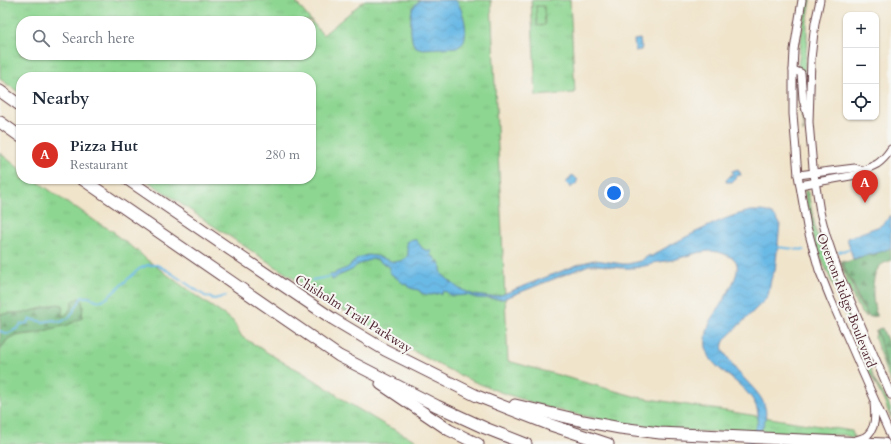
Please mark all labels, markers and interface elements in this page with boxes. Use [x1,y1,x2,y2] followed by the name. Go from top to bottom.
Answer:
[843,12,879,120] map controls
[843,12,879,48] button: +
[16,16,316,60] search box
[30,27,52,49] icon: search
[62,28,135,48] text: Search here
[843,48,879,84] button: −
[843,84,879,120] button: locate
[32,87,89,110] text: Nearby
[70,136,138,156] text: Pizza Hut
[40,146,50,164] text: A
[266,146,300,164] text: 280 m
[70,156,128,174] text: Restaurant
[852,170,878,203] pin: A
[604,183,624,203] your location
[812,230,880,370] street label: Overton Ridge Boulevard
[291,270,416,357] street label: Chisholm Trail Parkway

